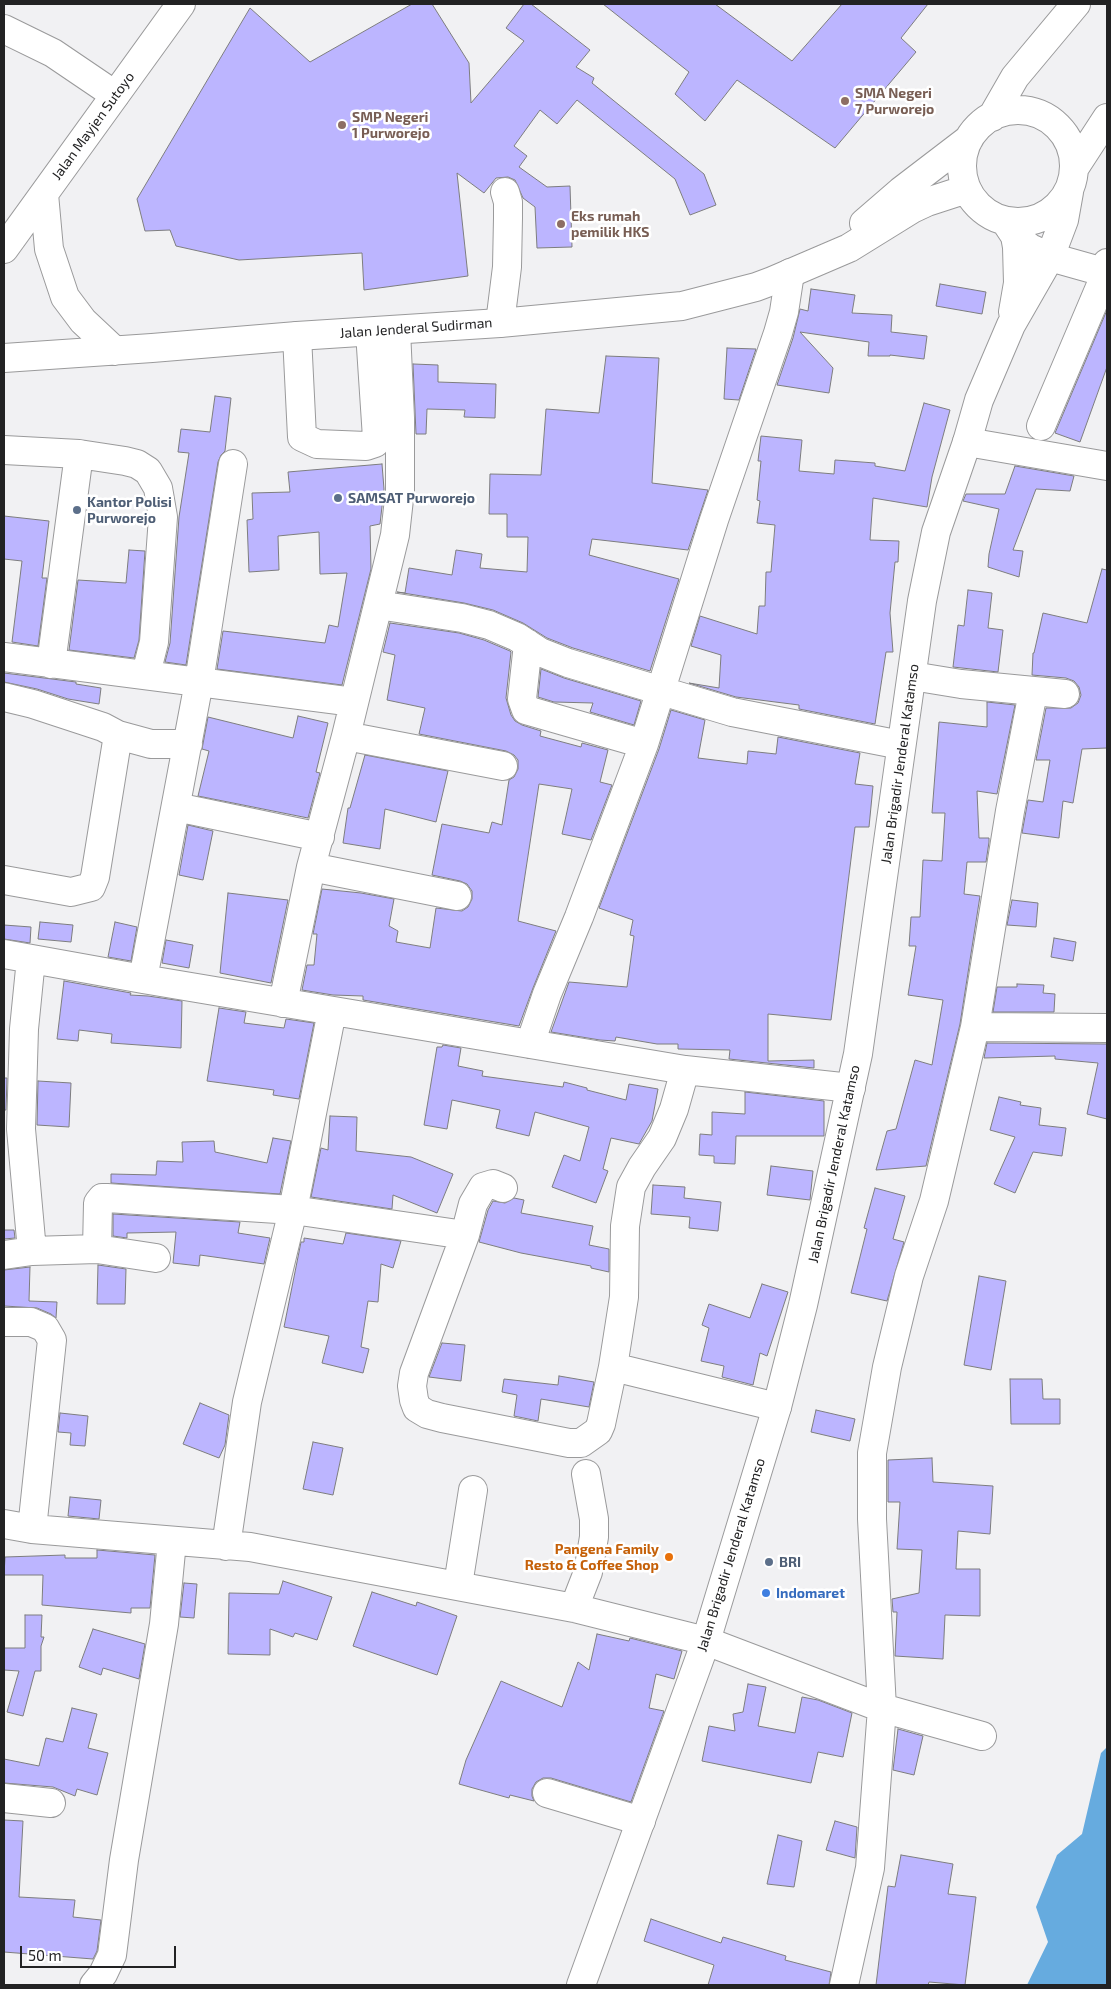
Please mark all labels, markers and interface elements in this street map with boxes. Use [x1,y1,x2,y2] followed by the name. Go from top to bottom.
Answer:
[48,69,138,183] street label: Jalan Mayjen Sutoyo
[855,85,934,118] place label: SMA Negeri 7 Purworejo
[839,95,851,107] marker: SMA Negeri 7 Purworejo
[352,109,430,142] place label: SMP Negeri 1 Purworejo
[336,119,348,131] marker: SMP Negeri 1 Purworejo
[571,208,650,240] place label: Eks rumah pemilik HKS
[555,218,567,230] marker: Eks rumah pemilik HKS
[339,314,493,342] street label: Jalan Jenderal Sudirman
[348,490,475,506] place label: SAMSAT Purworejo
[332,492,344,504] marker: SAMSAT Purworejo
[87,494,172,526] place label: Kantor Polisi Purworejo
[71,504,83,516] marker: Kantor Polisi Purworejo
[878,663,922,865] street label: Jalan Brigadir Jenderal Katamso
[805,1064,863,1264] street label: Jalan Brigadir Jenderal Katamso
[693,1456,769,1654] street label: Jalan Brigadir Jenderal Katamso
[525,1541,659,1574] place label: Pangena Family Resto & Coffee Shop
[663,1551,675,1563] marker: Pangena Family Resto & Coffee Shop
[779,1554,801,1570] place label: BRI
[763,1556,775,1568] marker: BRI
[776,1585,845,1601] place label: Indomaret
[760,1587,772,1599] marker: Indomaret
[22,1936,179,1968] scale bar
[28,1946,62,1964] text: 50 m

